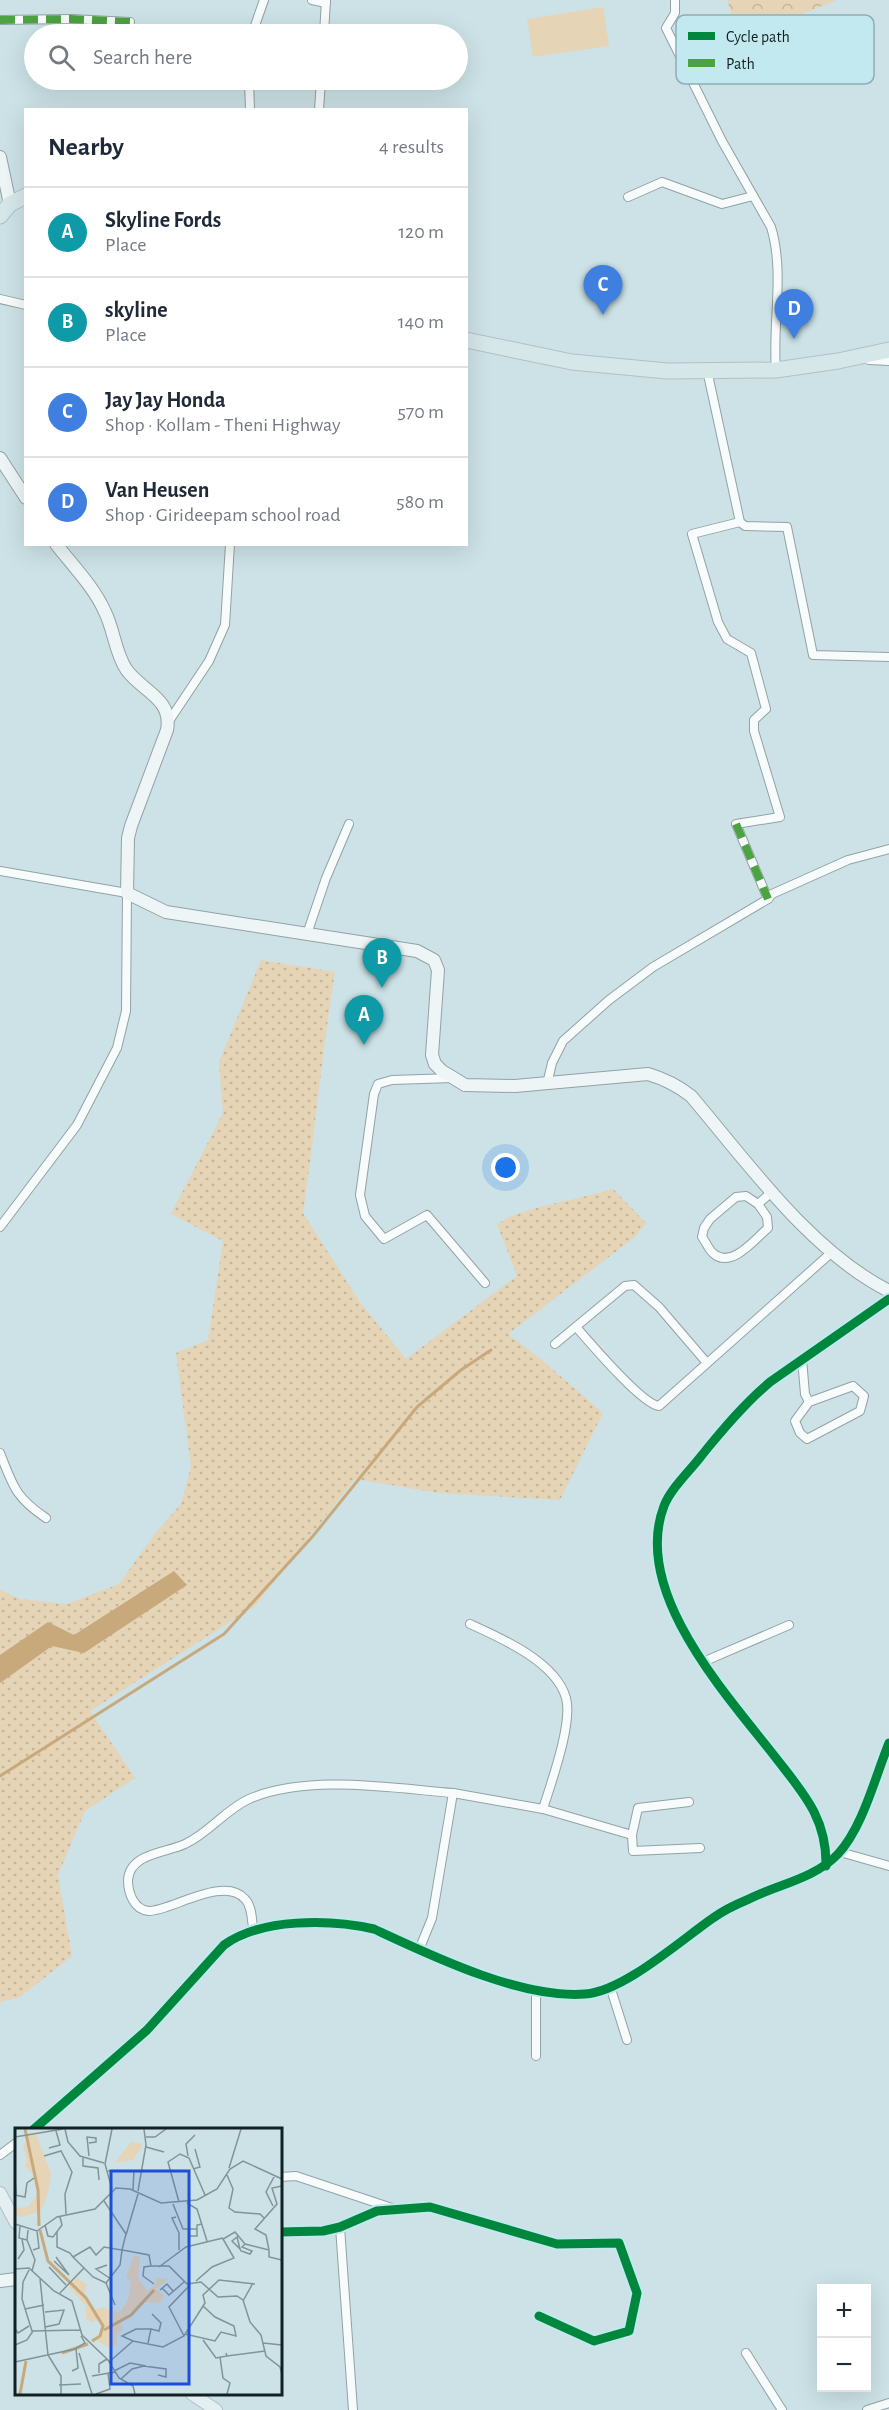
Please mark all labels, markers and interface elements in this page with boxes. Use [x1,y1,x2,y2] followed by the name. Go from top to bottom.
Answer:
[676,15,874,84] legend
[24,24,468,90] search box
[726,29,790,46] text: Cycle path
[45,41,78,74] icon: search
[93,46,192,68] text: Search here
[726,56,755,72] text: Path
[48,134,124,160] text: Nearby
[379,137,444,157] text: 4 results
[105,209,221,231] text: Skyline Fords
[62,222,74,242] text: A
[398,222,444,242] text: 120 m
[105,235,146,255] text: Place
[584,266,622,315] pin: C
[774,290,814,339] pin: D
[105,299,168,321] text: skyline
[62,312,73,332] text: B
[398,312,444,332] text: 140 m
[105,325,146,345] text: Place
[105,389,226,411] text: Jay Jay Honda
[62,402,73,422] text: C
[397,402,444,422] text: 570 m
[105,415,340,435] text: Shop · Kollam - Theni Highway
[105,479,209,501] text: Van Heusen
[61,492,74,512] text: D
[396,492,444,512] text: 580 m
[105,505,341,525] text: Shop · Girideepam school road
[362,938,401,988] pin: B
[344,996,384,1045] pin: A
[491,1153,520,1182] your location
[15,2128,282,2395] inset map
[817,2284,871,2392] map controls
[817,2284,871,2338] button: +
[817,2338,871,2392] button: −

